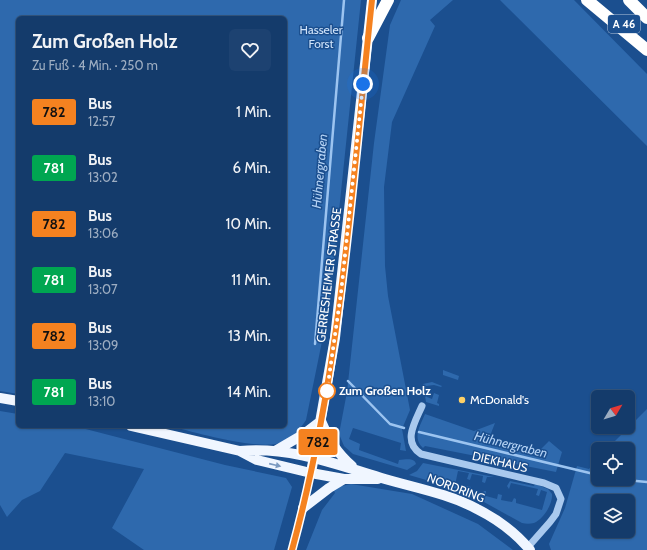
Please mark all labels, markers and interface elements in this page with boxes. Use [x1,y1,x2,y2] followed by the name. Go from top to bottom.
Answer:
[608,15,640,33] road number: A 46
[300,22,343,51] park label: Hasseler Forst
[229,29,271,71] button: heart
[32,30,177,53] text: Zum Großen Holz
[32,57,158,73] text: Zu Fuß · 4 Min. · 250 m
[353,74,373,94] your location
[88,95,112,113] text: Bus
[42,103,66,121] text: 782
[236,103,271,121] text: 1 Min.
[88,113,115,129] text: 12:57
[308,133,330,209] water label: Hühnergraben
[88,151,112,169] text: Bus
[44,159,64,177] text: 781
[232,159,271,177] text: 6 Min.
[88,169,118,185] text: 13:02
[313,206,344,343] street label: GERRESHEIMER STRASSE
[88,207,112,225] text: Bus
[42,215,66,233] text: 782
[226,215,271,233] text: 10 Min.
[88,225,118,241] text: 13:06
[88,263,112,281] text: Bus
[44,271,64,289] text: 781
[231,271,271,289] text: 11 Min.
[88,281,117,297] text: 13:07
[88,319,112,337] text: Bus
[42,327,66,345] text: 782
[228,327,271,345] text: 13 Min.
[88,337,118,353] text: 13:09
[88,375,112,393] text: Bus
[318,382,336,400] marker: Zum Großen Holz
[44,383,64,401] text: 781
[227,383,271,401] text: 14 Min.
[339,383,431,398] place label: Zum Großen Holz
[591,390,635,434] north arrow
[591,390,635,538] map controls
[470,392,529,407] place label: McDonald's
[88,393,115,409] text: 13:10
[457,395,467,405] marker: McDonald's
[473,427,549,461] water label: Hühnergraben
[295,429,341,455] line badge: 782
[306,433,330,451] text: 782
[591,442,635,486] button: locate
[471,448,529,475] street label: DIEKHAUS
[268,462,281,468] one-way arrow
[425,470,487,505] street label: NORDRING
[591,494,635,538] button: layers

